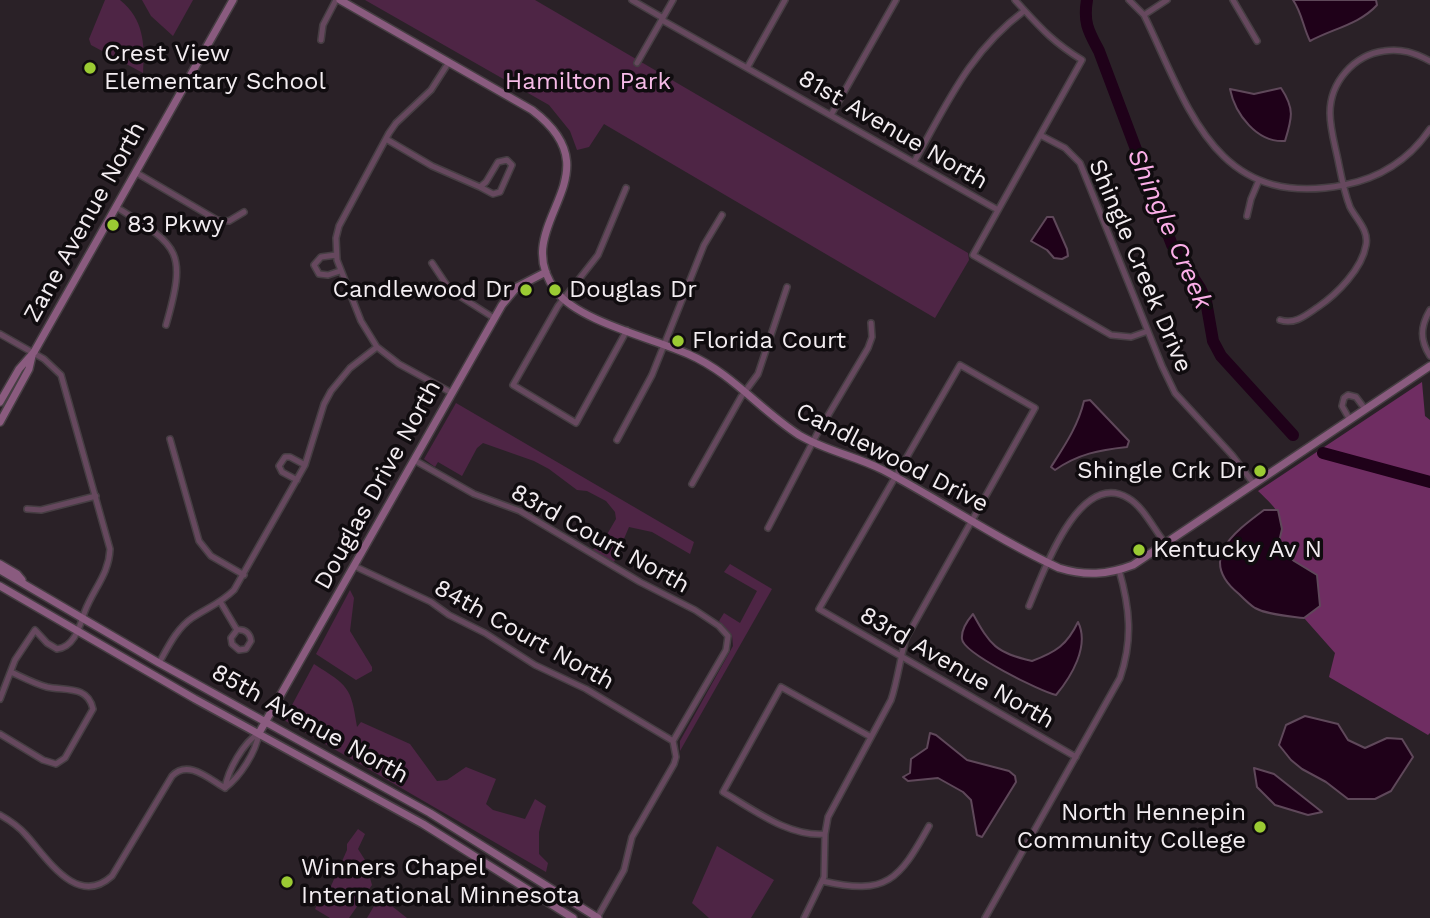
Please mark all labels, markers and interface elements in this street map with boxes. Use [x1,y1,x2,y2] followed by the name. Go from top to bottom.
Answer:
[104,40,326,96] place label: Crest View Elementary School
[82,60,98,76] marker: Crest View Elementary School
[793,64,993,196] street label: 81st Avenue North
[505,68,671,96] park label: Hamilton Park
[18,117,152,327] street label: Zane Avenue North
[1120,144,1218,314] water label: Shingle Creek
[1082,155,1198,377] street label: Shingle Creek Drive
[127,211,224,239] place label: 83 Pkwy
[105,217,121,233] marker: 83 Pkwy
[332,276,512,304] place label: Candlewood Dr
[569,276,697,304] place label: Douglas Dr
[518,282,534,298] marker: Candlewood Dr
[547,282,563,298] marker: Douglas Dr
[692,327,846,355] place label: Florida Court
[670,333,686,349] marker: Florida Court
[309,375,447,595] street label: Douglas Drive North
[791,397,993,519] street label: Candlewood Drive
[1077,457,1246,485] place label: Shingle Crk Dr
[1252,463,1268,479] marker: Shingle Crk Dr
[506,478,694,600] street label: 83rd Court North
[1153,536,1322,564] place label: Kentucky Av N
[1131,542,1147,558] marker: Kentucky Av N
[429,574,619,696] street label: 84th Court North
[855,601,1059,735] street label: 83rd Avenue North
[206,658,414,790] street label: 85th Avenue North
[1017,799,1246,855] place label: North Hennepin Community College
[1252,819,1268,835] marker: North Hennepin Community College
[301,854,580,910] place label: Winners Chapel International Minnesota
[279,874,295,890] marker: Winners Chapel International Minnesota

